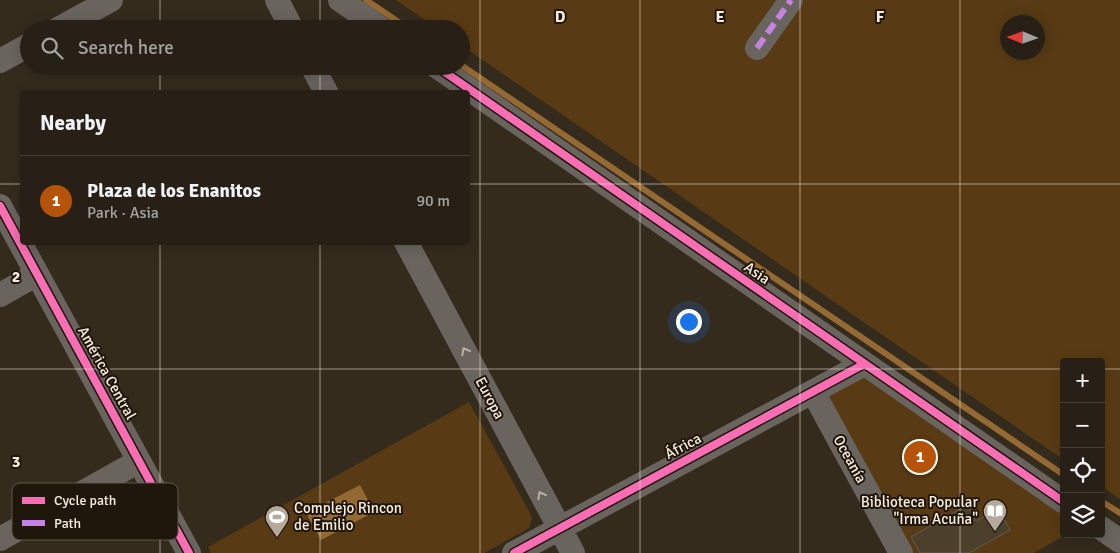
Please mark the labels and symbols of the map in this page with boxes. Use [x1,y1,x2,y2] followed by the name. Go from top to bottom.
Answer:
[555,7,566,27] text: D
[715,7,725,27] text: E
[876,7,885,27] text: F
[1000,15,1045,60] north arrow
[741,258,773,288] street label: Asia
[12,267,20,287] text: 2
[676,309,702,335] your location
[74,323,140,423] street label: América Central
[461,348,471,357] one-way arrow
[471,374,509,422] street label: Europa
[661,428,704,463] street label: África
[830,432,870,486] street label: Oceanía
[904,438,936,476] pin: 1
[12,452,20,472] text: 3
[12,483,178,540] legend
[538,491,548,500] one-way arrow
[54,492,116,509] text: Cycle path
[861,493,978,528] place label: Biblioteca Popular "Irma Acuña"
[982,498,1008,532] library icon: Biblioteca Popular "Irma Acuña"
[294,499,402,534] place label: Complejo Rincon de Emilio
[264,504,290,538] sports icon: Complejo Rincon de Emilio
[54,515,81,532] text: Path

